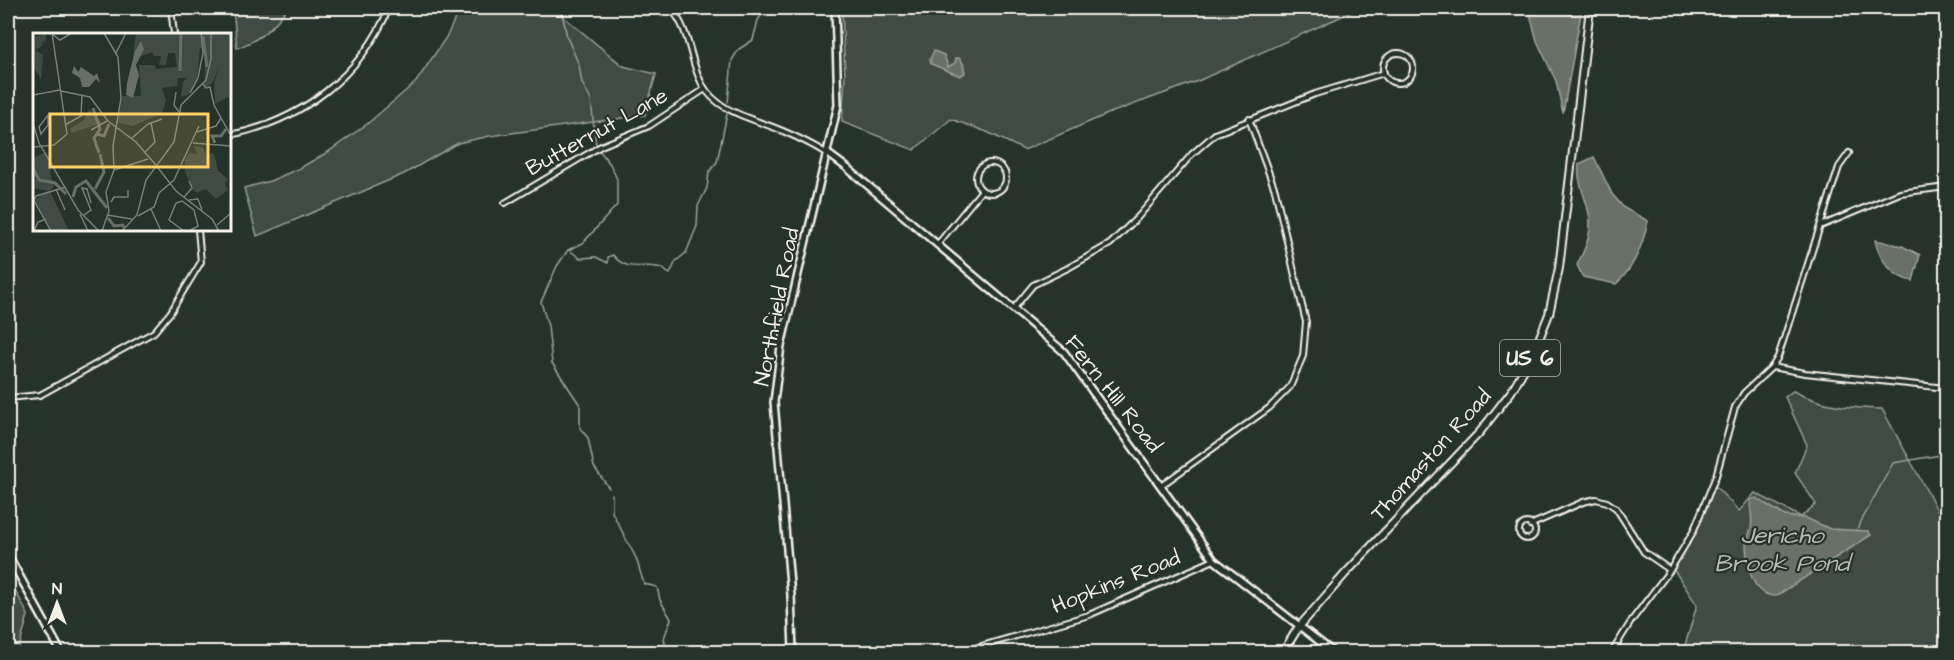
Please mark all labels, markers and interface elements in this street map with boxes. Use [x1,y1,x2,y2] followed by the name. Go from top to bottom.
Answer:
[33,33,231,231] inset map
[520,80,674,184] street label: Butternut Lane
[746,225,808,389] street label: Northfield Road
[1057,329,1169,459] street label: Fern Hill Road
[1500,340,1560,376] road number: US 6
[1363,382,1499,528] street label: Thomaston Road
[1715,519,1854,581] water label: Jericho Brook Pond
[1047,542,1185,622] street label: Hopkins Road
[27,573,87,633] north arrow
[52,578,62,600] text: N

